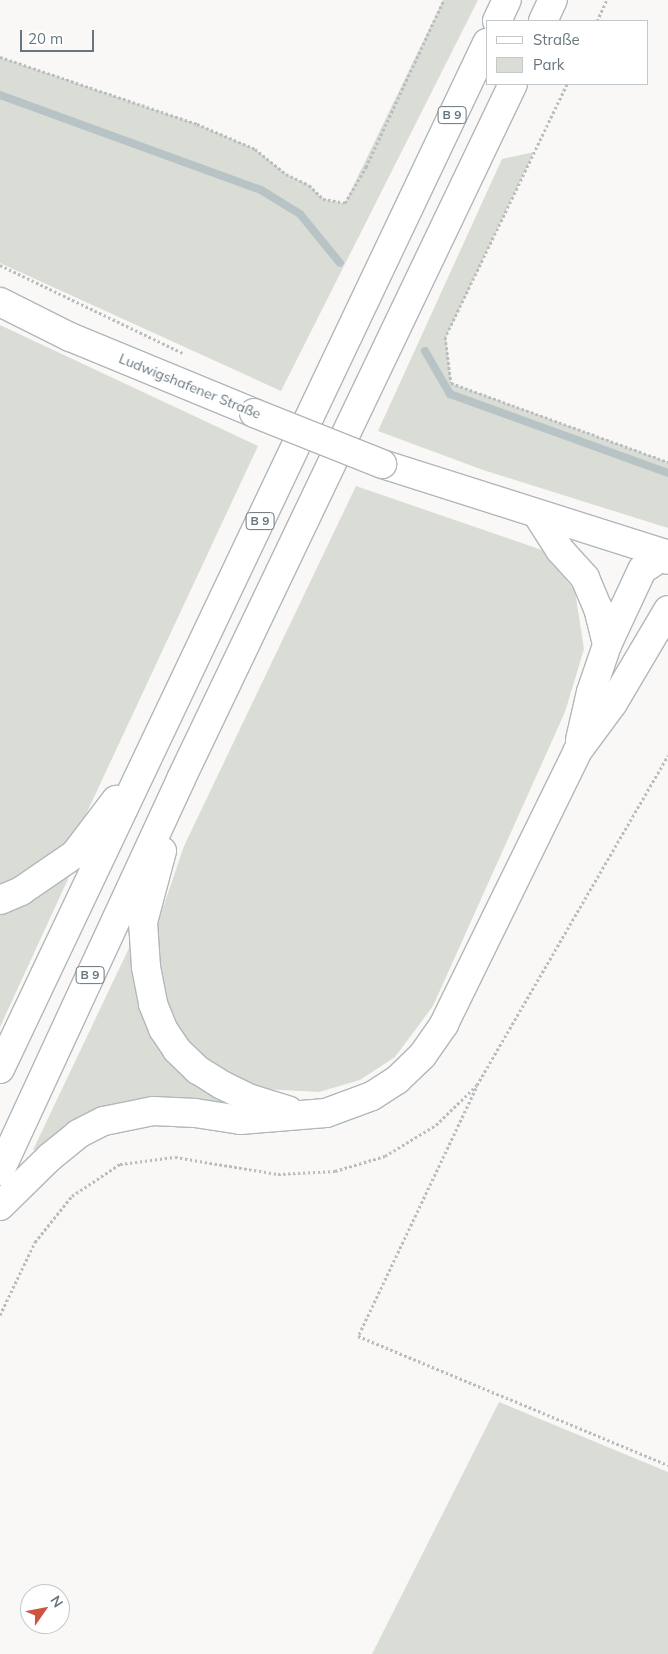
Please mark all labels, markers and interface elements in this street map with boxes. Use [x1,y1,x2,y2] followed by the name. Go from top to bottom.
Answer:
[22,20,96,52] scale bar
[486,20,648,85] legend
[28,29,63,48] text: 20 m
[533,30,580,49] text: Straße
[533,55,565,74] text: Park
[437,106,467,124] road number: B 9
[117,350,263,422] street label: Ludwigshafener Straße
[245,512,275,530] road number: B 9
[75,966,105,984] road number: B 9
[20,1584,70,1634] north arrow
[46,1592,67,1611] text: N

